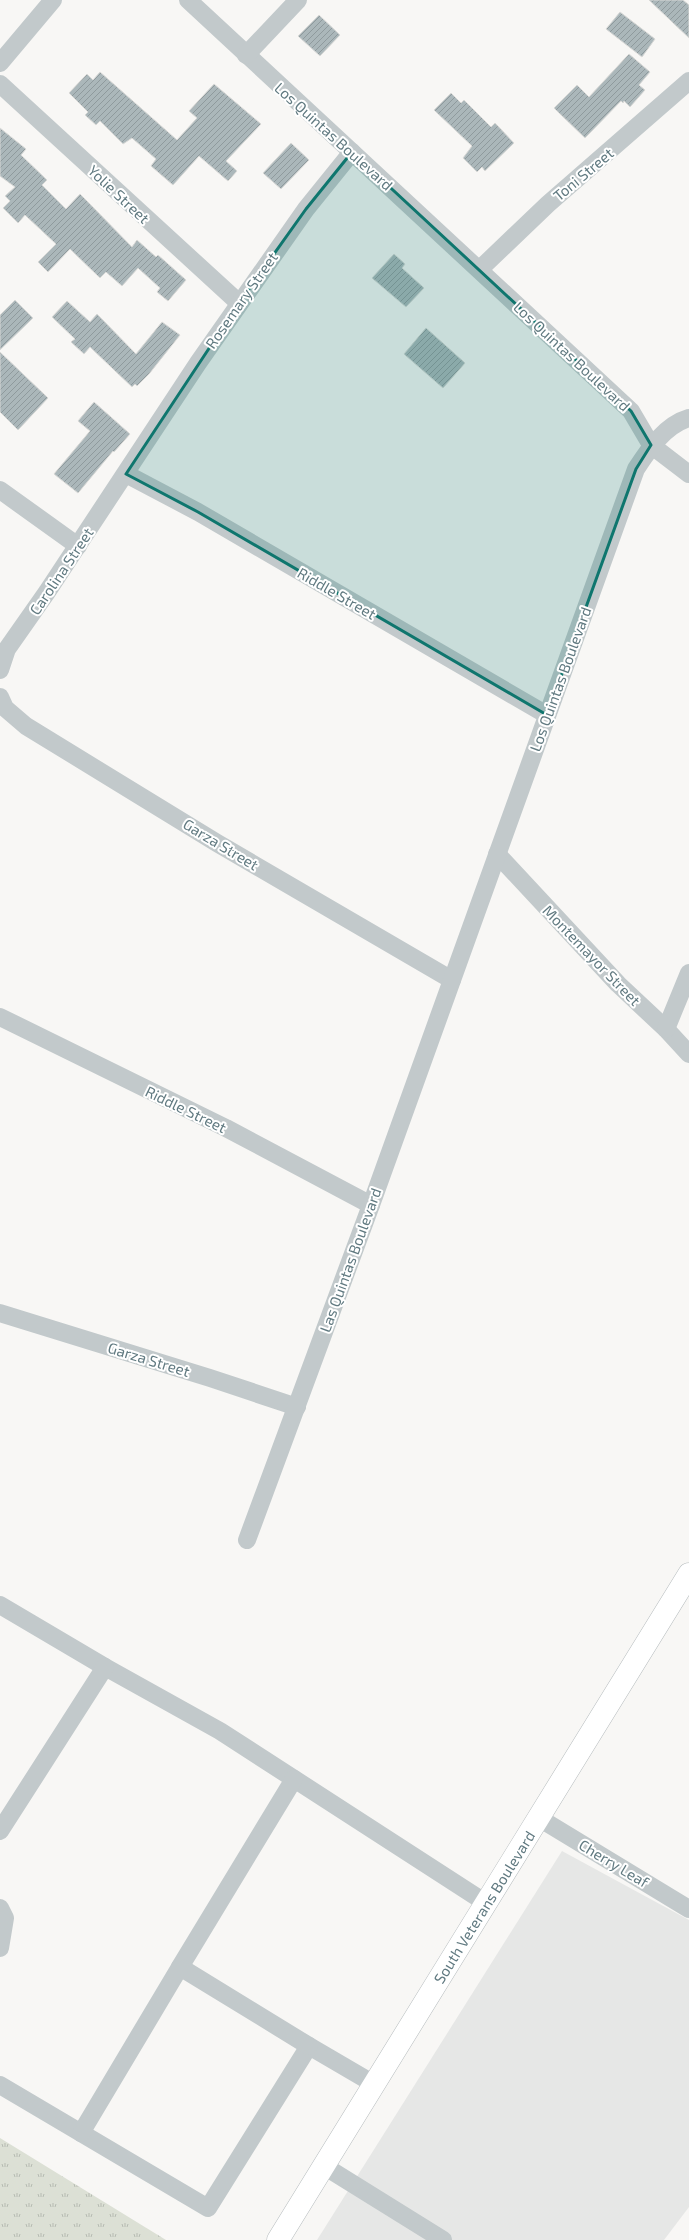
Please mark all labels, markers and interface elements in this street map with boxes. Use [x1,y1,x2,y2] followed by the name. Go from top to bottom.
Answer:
[271,78,397,194] street label: Los Quintas Boulevard
[549,143,617,204] street label: Toni Street
[85,161,154,227] street label: Yolie Street
[201,248,281,352] street label: Rosemary Street
[509,297,634,415] street label: Los Quintas Boulevard
[25,524,97,618] street label: Carolina Street
[295,563,380,623] street label: Riddle Street
[525,604,595,754] street label: Los Quintas Boulevard
[180,815,262,874] street label: Garza Street
[539,901,645,1009] street label: Montemayor Street
[143,1082,230,1136] street label: Riddle Street
[316,1185,385,1335] street label: Las Quintas Boulevard
[106,1338,192,1380] street label: Garza Street
[430,1827,538,1987] street label: South Veterans Boulevard
[576,1835,652,1891] street label: Cherry Leaf

